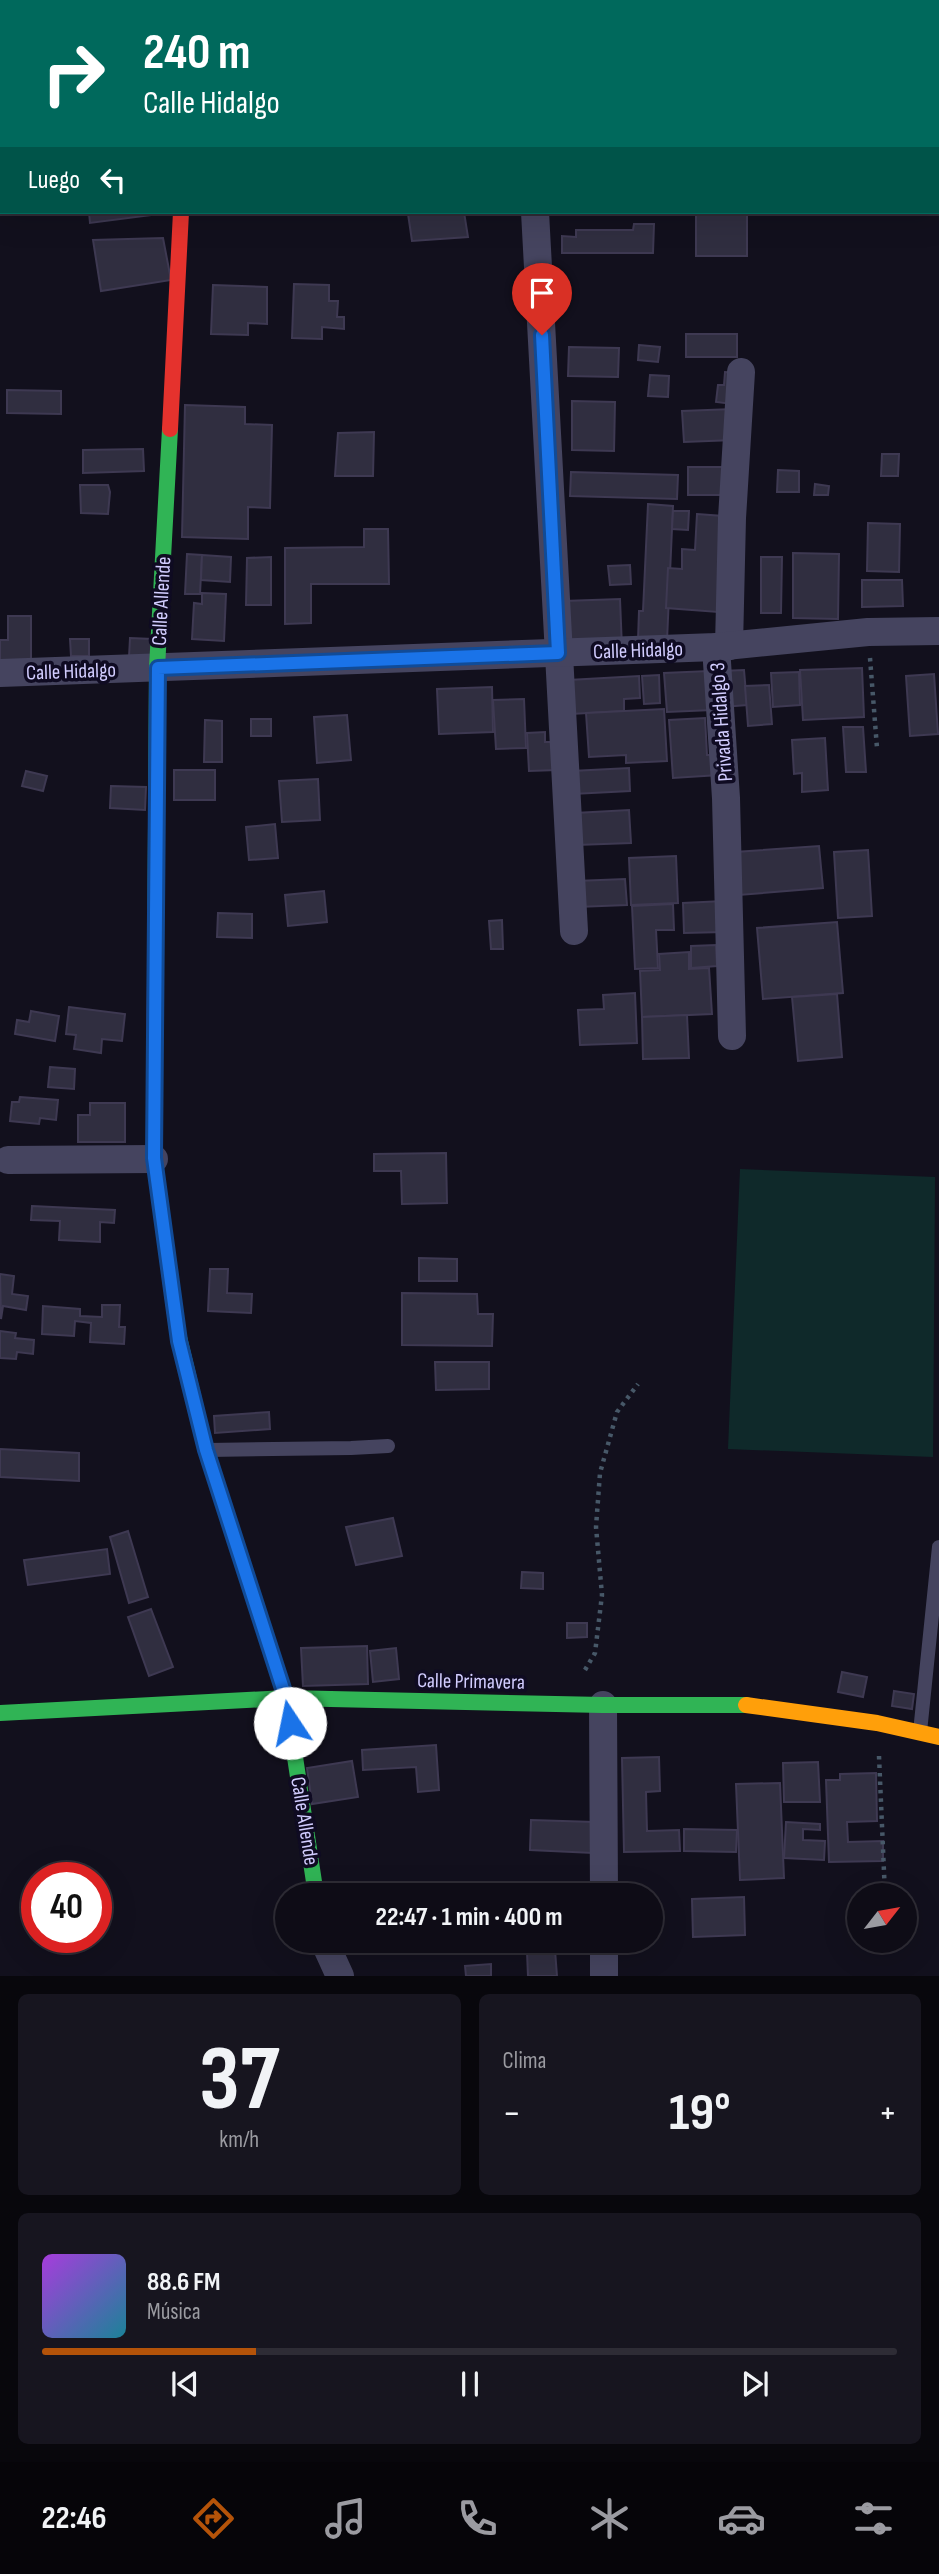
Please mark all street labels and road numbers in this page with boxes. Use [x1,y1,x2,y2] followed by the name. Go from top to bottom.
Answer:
[147,556,176,646] street label: Calle Allende
[593,636,683,665] street label: Calle Hidalgo
[26,657,116,686] street label: Calle Hidalgo
[705,662,738,782] street label: Privada Hidalgo 3
[417,1668,525,1695] street label: Calle Primavera
[285,1775,324,1867] street label: Calle Allende

